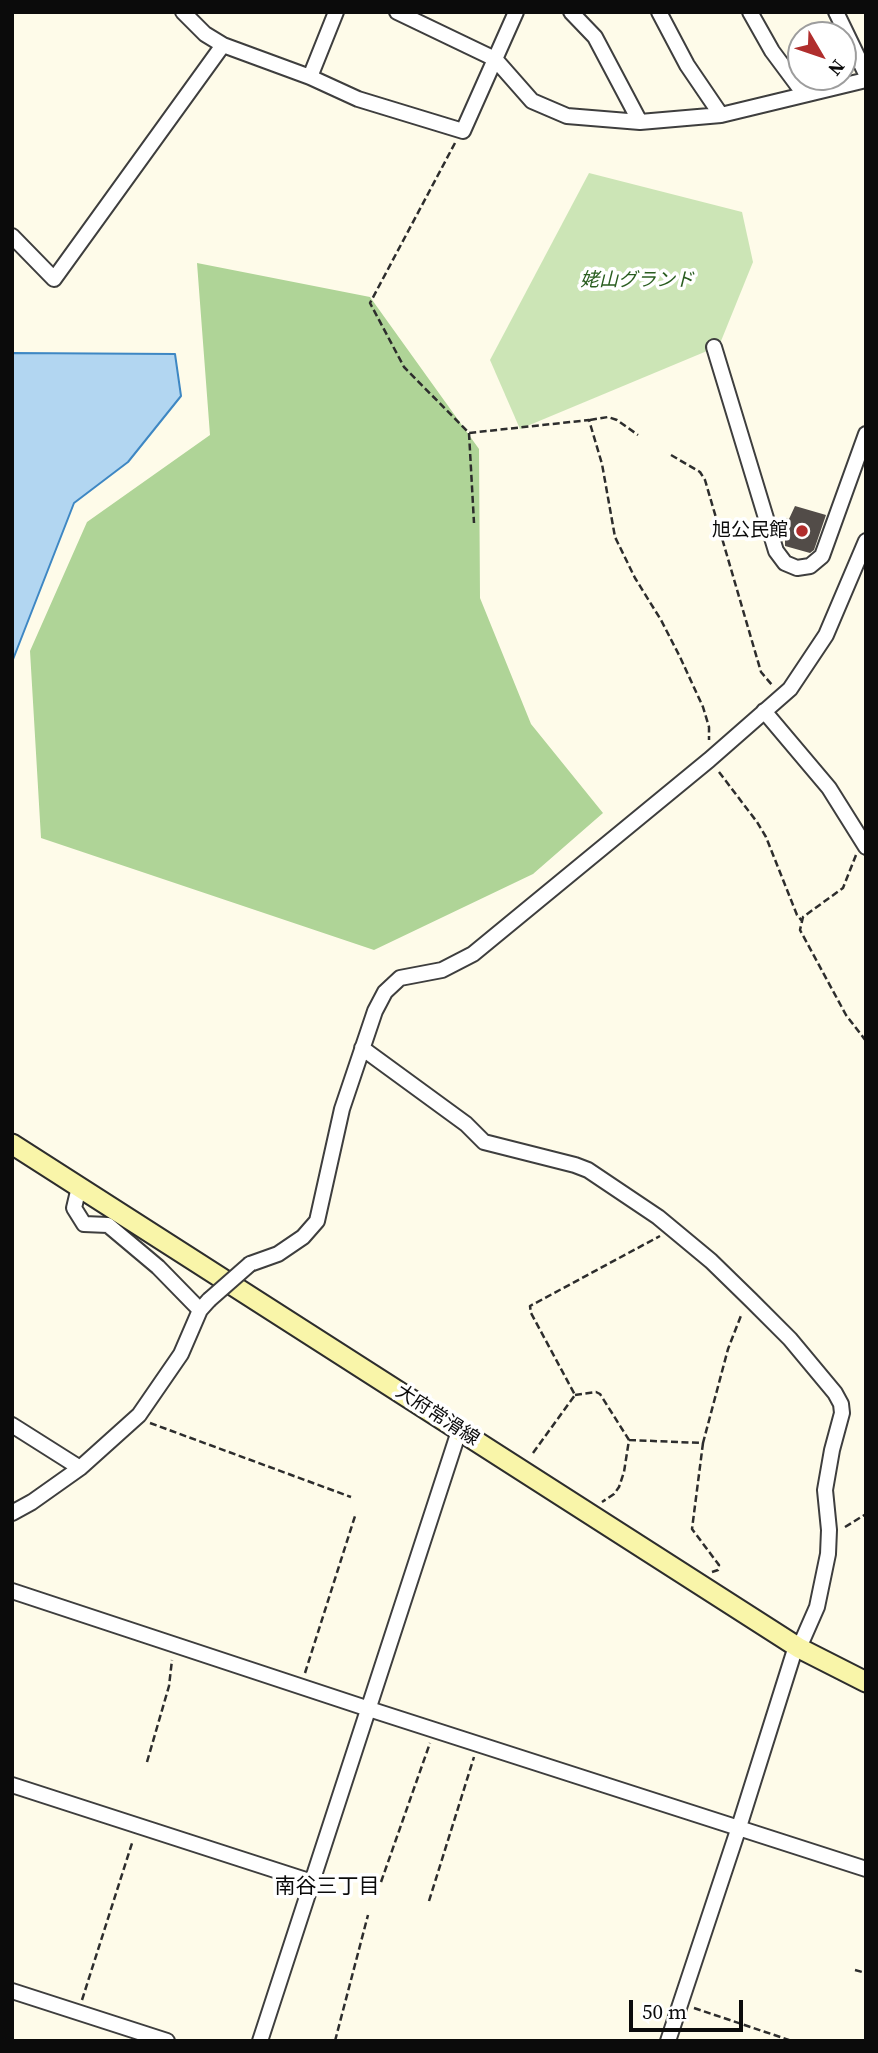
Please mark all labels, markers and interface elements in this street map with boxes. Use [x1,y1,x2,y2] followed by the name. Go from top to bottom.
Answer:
[787,21,857,91] north arrow
[822,54,851,82] text: N
[580,270,694,292] park label: 姥山グランド
[712,520,788,542] place label: 旭公民館
[794,523,810,539] marker: 旭公民館
[391,1381,483,1451] street label: 大府常滑線
[275,1875,379,1901] district label: 南谷三丁目
[633,1986,747,2030] scale bar
[642,1997,687,2026] text: 50 m

